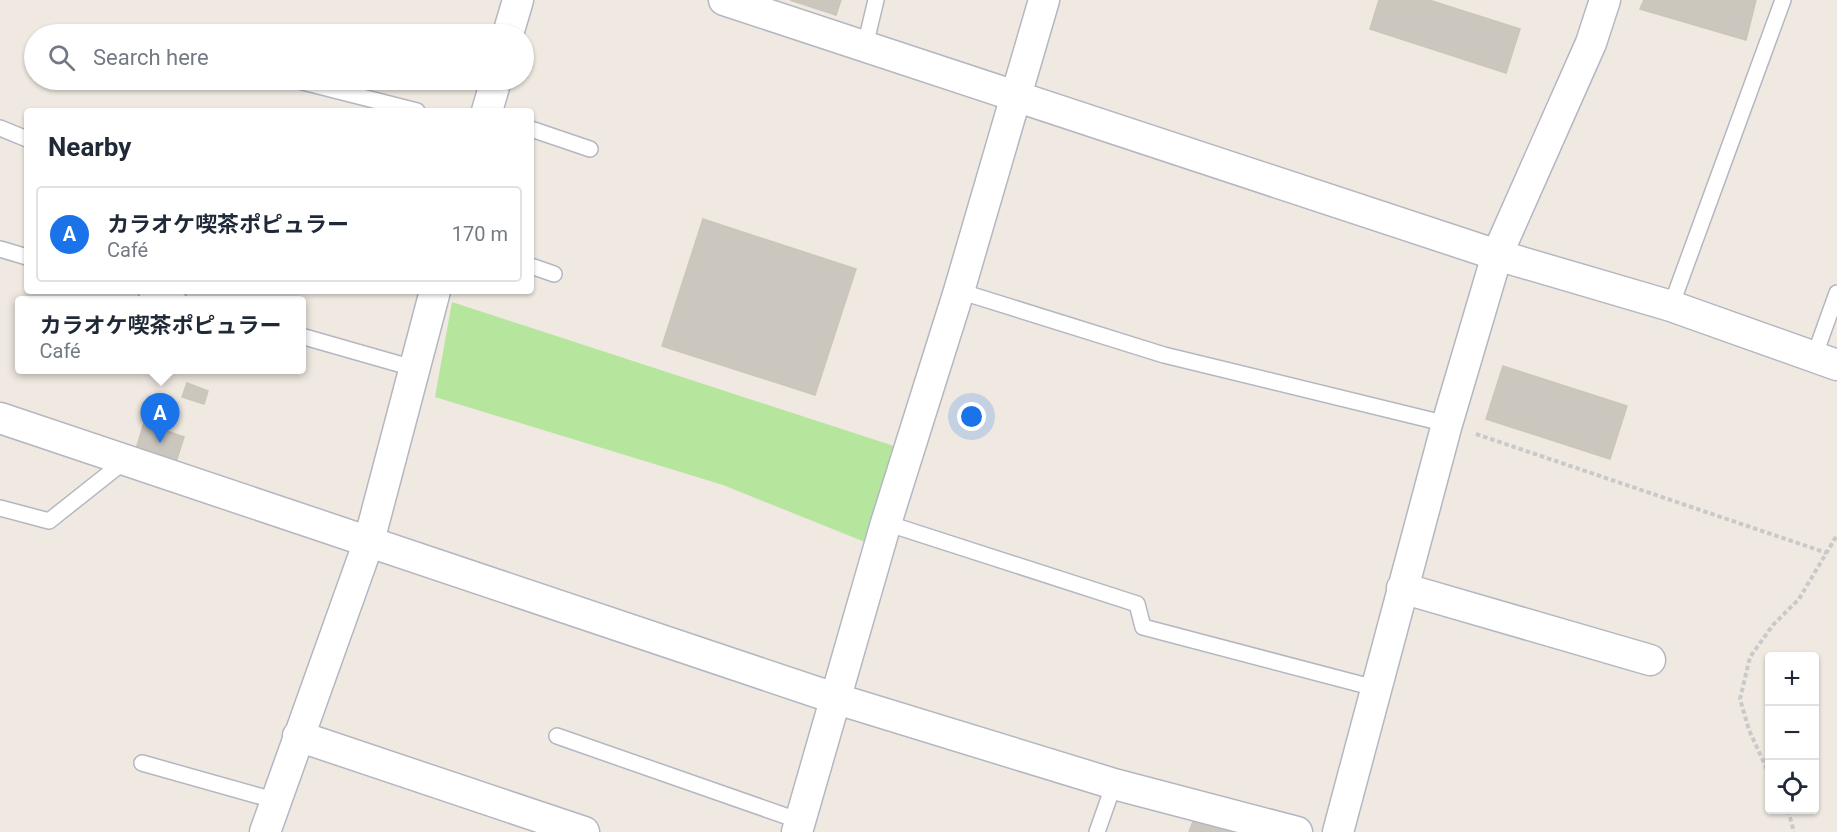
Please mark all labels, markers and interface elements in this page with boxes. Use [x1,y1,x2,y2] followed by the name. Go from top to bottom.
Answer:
[24,24,534,90] search box
[45,41,78,74] icon: search
[93,45,209,70] text: Search here
[48,132,131,162] text: Nearby
[107,212,349,237] text: カラオケ喫茶ポピュラー
[63,222,76,246] text: A
[452,222,508,246] text: 170 m
[107,238,148,262] text: Café
[15,296,306,374] popup
[39,313,282,338] text: カラオケ喫茶ポピュラー
[39,339,81,363] text: Café
[140,394,180,443] pin: A
[957,402,986,431] your location
[1765,652,1819,814] map controls
[1765,652,1819,706] button: +
[1765,706,1819,760] button: −
[1765,760,1819,814] button: locate

